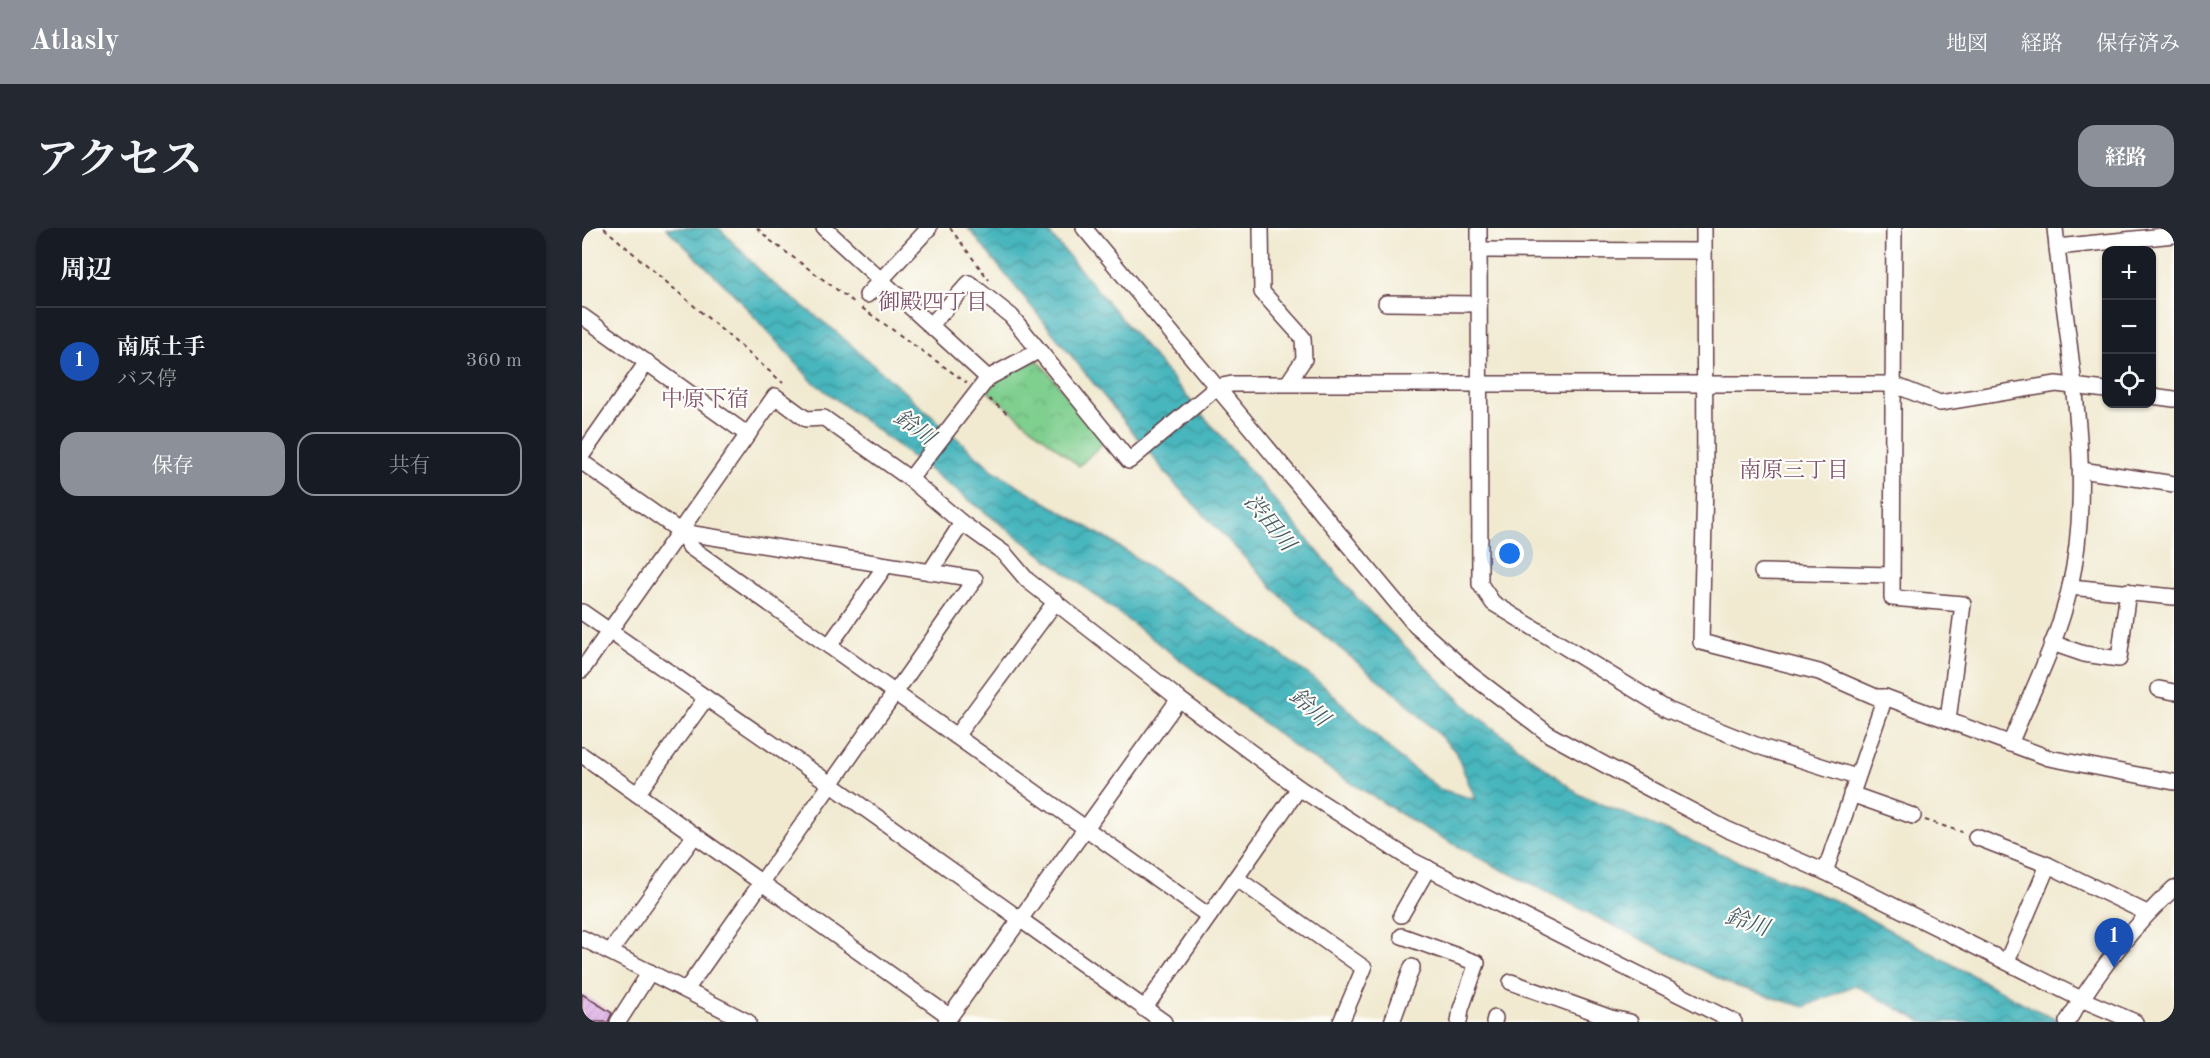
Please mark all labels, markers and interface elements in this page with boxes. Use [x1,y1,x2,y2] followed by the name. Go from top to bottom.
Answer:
[30,28,120,56] text: Atlasly
[1946,34,1988,55] text: 地図
[2021,34,2063,55] text: 経路
[2096,34,2180,55] text: 保存済み
[2078,125,2174,187] button: 経路
[36,141,203,183] text: アクセス
[2102,246,2156,408] map controls
[2102,246,2156,300] button: +
[60,258,112,284] text: 周辺
[878,290,988,314] district label: 御殿四丁目
[2102,300,2156,354] button: −
[117,337,205,359] text: 南原土手
[74,351,85,371] text: 1
[466,351,522,371] text: 360 m
[2102,354,2156,408] button: locate
[117,370,177,390] text: バス停
[661,387,749,411] district label: 中原下宿
[890,405,941,451] water label: 鈴川
[60,432,285,496] button: 保存
[297,432,522,496] button: 共有
[1739,458,1849,482] district label: 南原三丁目
[1240,489,1301,557] water label: 渋田川
[1495,539,1524,568] your location
[1285,684,1336,732] water label: 鈴川
[1723,904,1774,941] water label: 鈴川
[2094,918,2134,968] pin: 1

